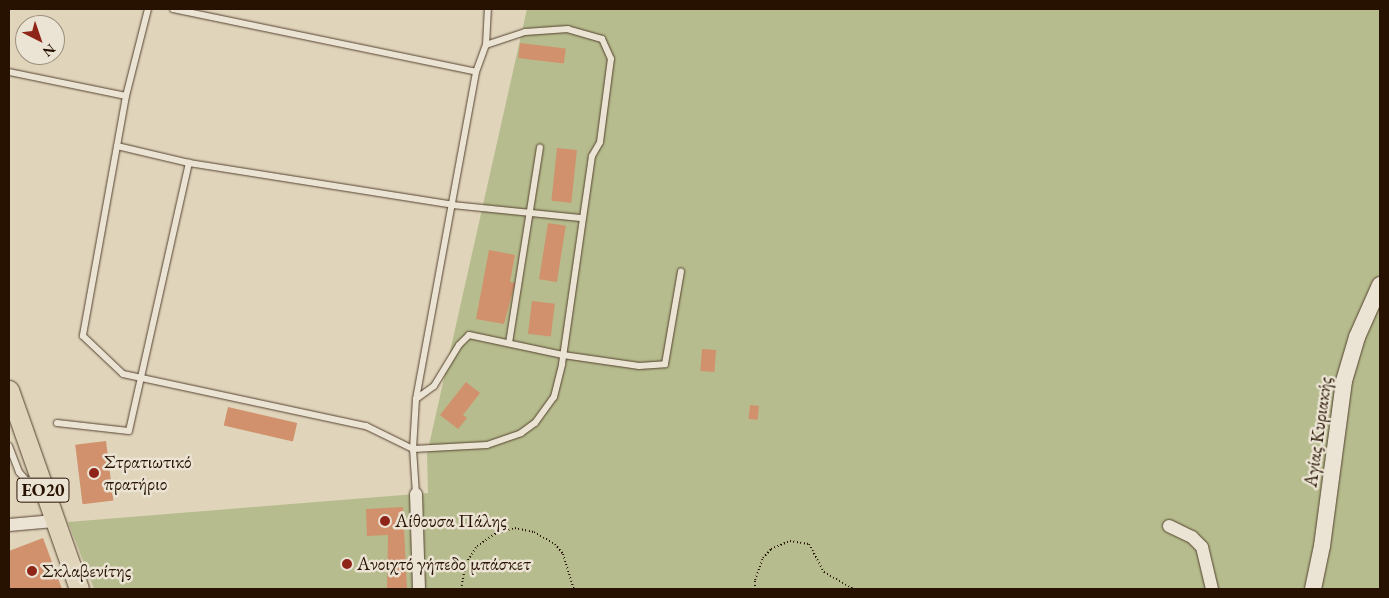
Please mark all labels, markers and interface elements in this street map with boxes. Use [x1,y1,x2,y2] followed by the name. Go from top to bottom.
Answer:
[15,15,65,65] north arrow
[39,40,59,61] text: N
[1299,375,1337,489] street label: Αγίας Κυριακής
[104,451,192,495] place label: Στρατιωτικό πρατήριο
[88,467,100,479] marker: Στρατιωτικό πρατήριο
[15,474,70,506] road number: ΕΟ20
[395,510,507,532] place label: Αίθουσα Πάλης
[379,515,391,527] marker: Αίθουσα Πάλης
[357,553,531,575] place label: Ανοιχτό γήπεδο μπάσκετ
[341,558,353,570] marker: Ανοιχτό γήπεδο μπάσκετ
[42,560,131,582] place label: Σκλαβενίτης
[26,565,38,577] marker: Σκλαβενίτης

